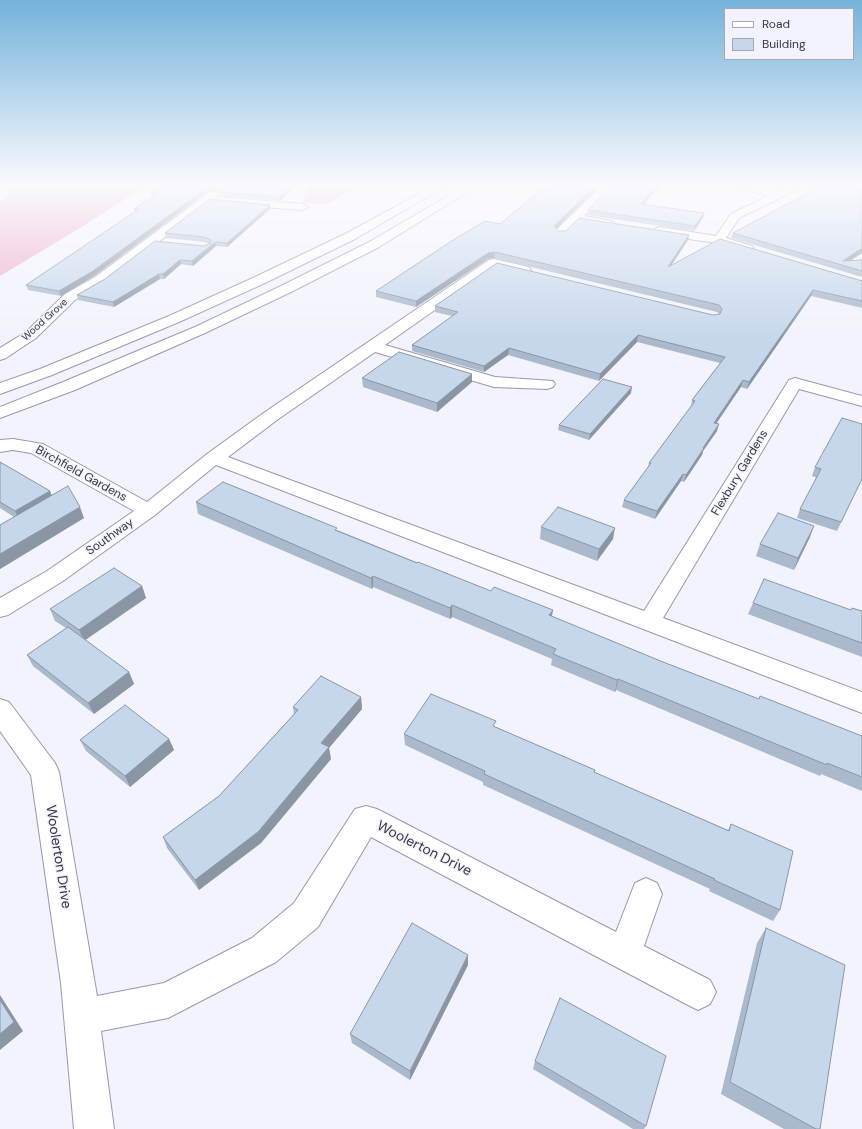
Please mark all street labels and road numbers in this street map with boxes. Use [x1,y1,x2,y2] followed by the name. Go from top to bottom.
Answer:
[20,296,70,344] street label: Wood Grove
[709,428,771,518] street label: Flexbury Gardens
[33,443,129,505] street label: Birchfield Gardens
[84,515,136,559] street label: Southway
[42,804,74,910] street label: Woolerton Drive
[374,818,474,880] street label: Woolerton Drive

